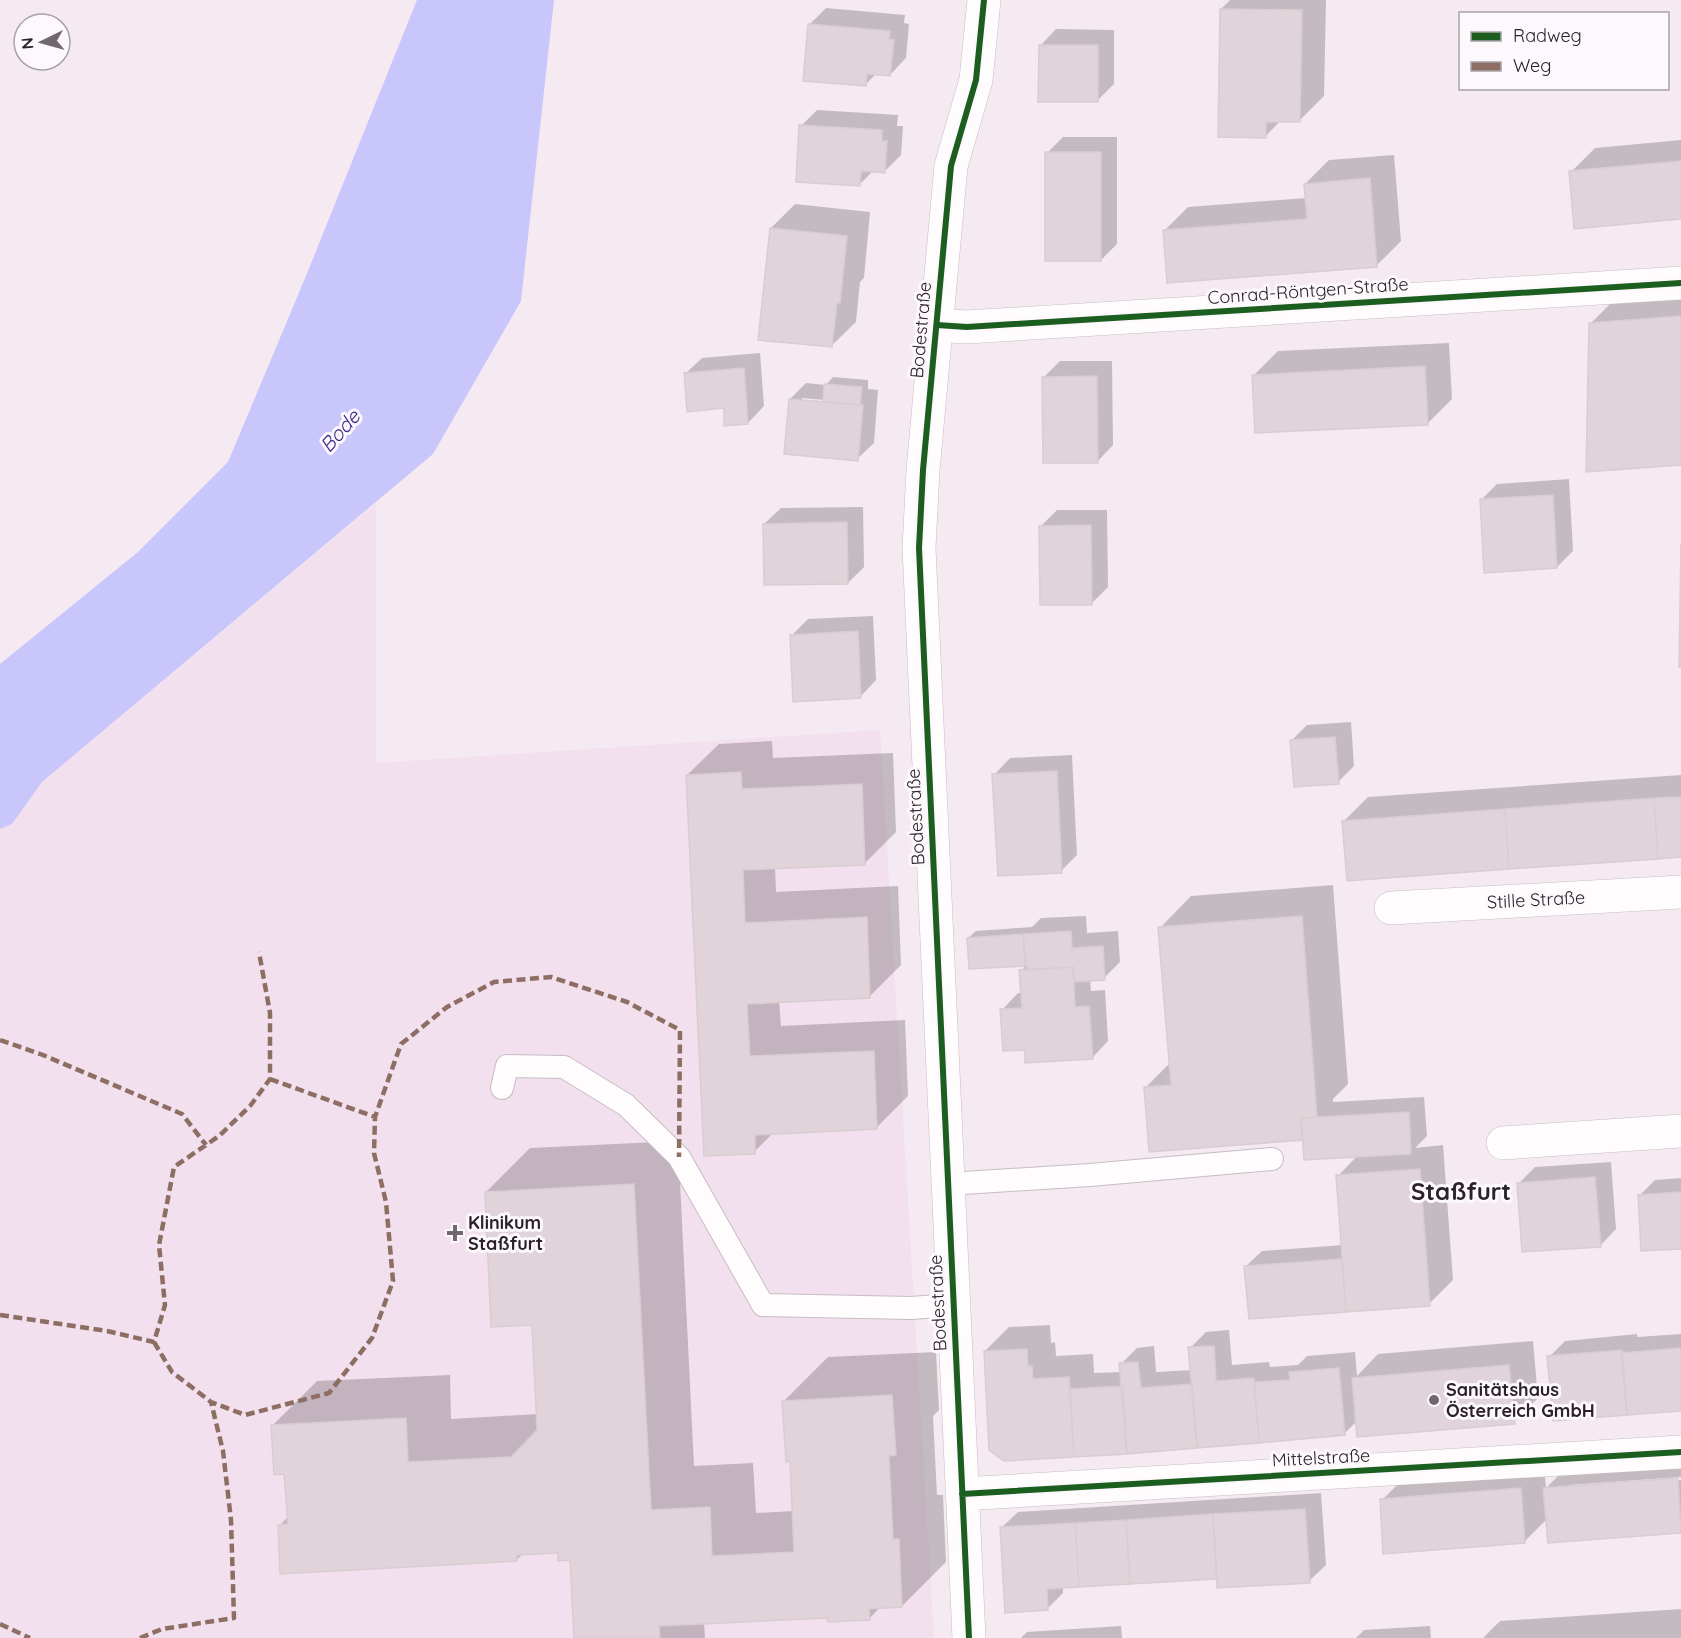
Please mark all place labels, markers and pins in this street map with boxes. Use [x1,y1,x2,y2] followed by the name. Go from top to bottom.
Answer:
[468,1211,543,1255] place label: Klinikum Staßfurt
[446,1224,464,1242] marker: Klinikum Staßfurt
[1446,1378,1595,1422] place label: Sanitätshaus Österreich GmbH
[1427,1393,1441,1407] marker: Sanitätshaus Österreich GmbH

